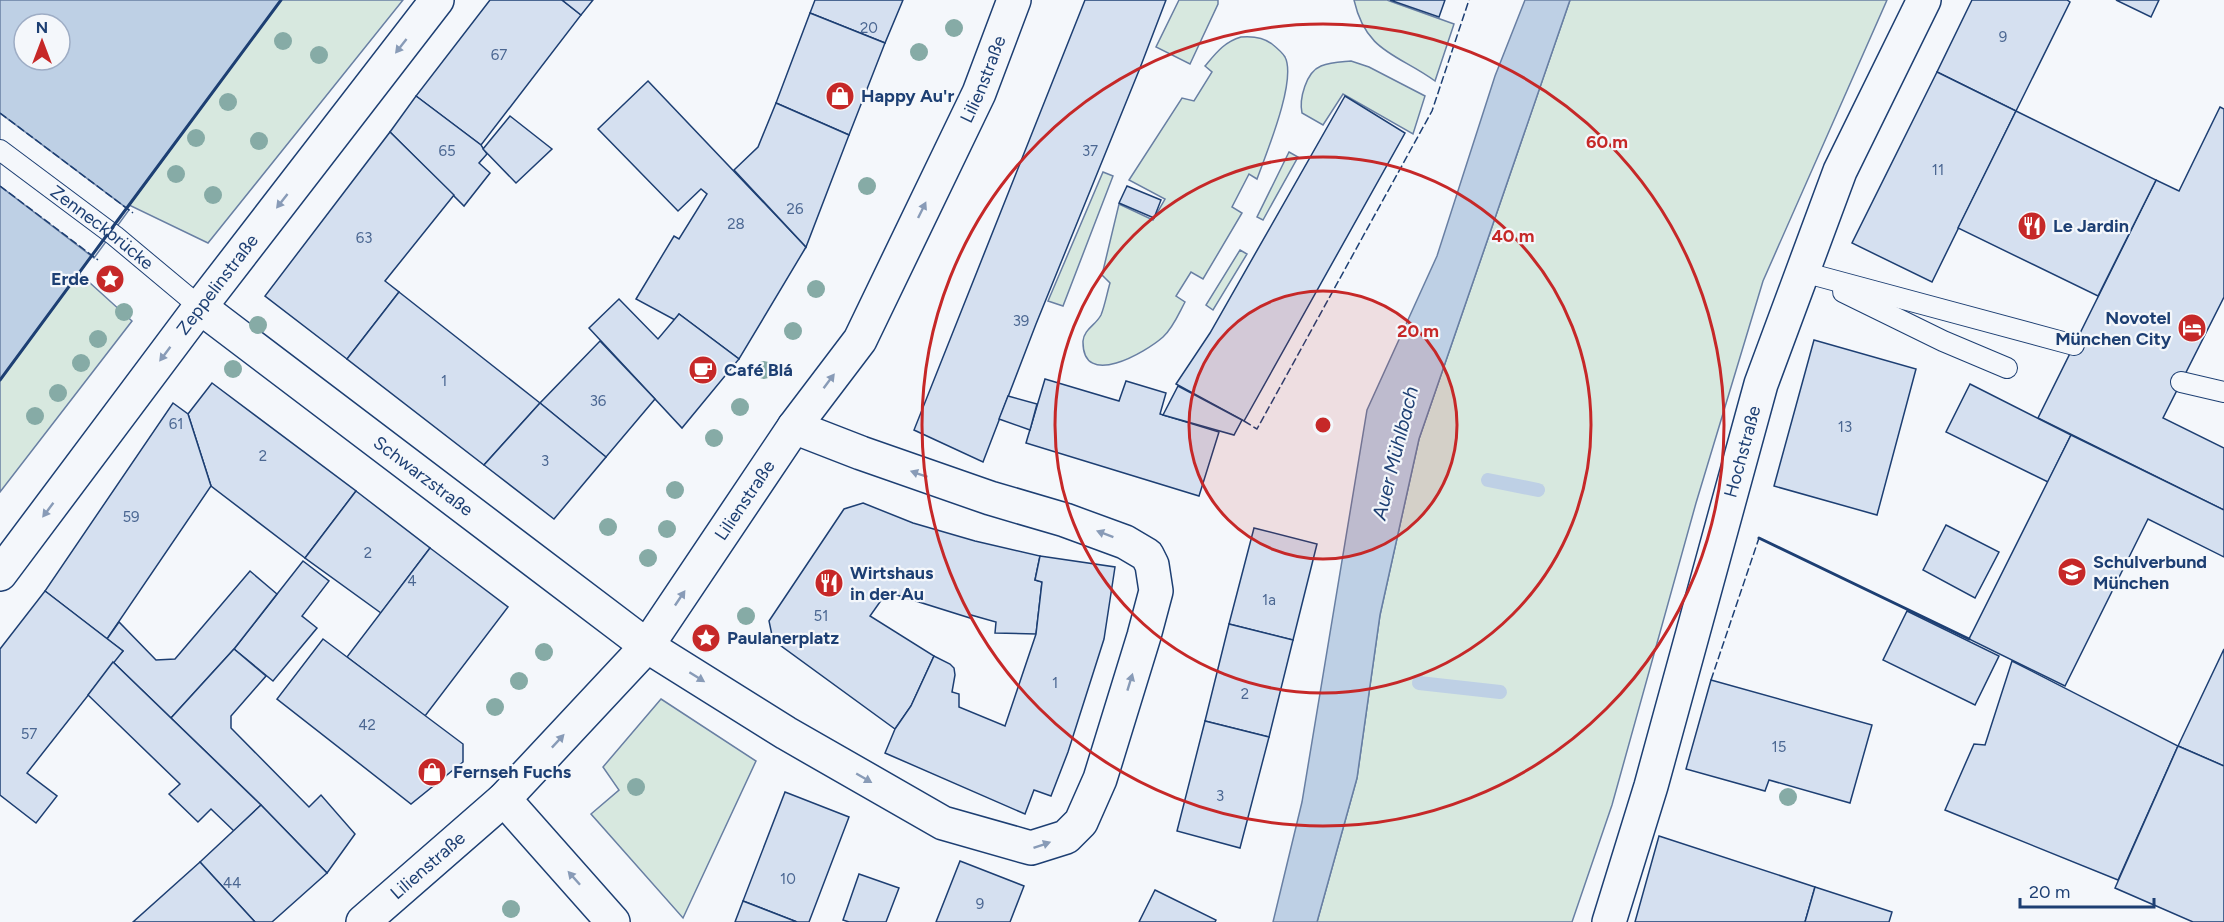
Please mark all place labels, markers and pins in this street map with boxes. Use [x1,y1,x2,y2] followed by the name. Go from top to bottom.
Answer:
[824,80,856,112] shop icon: Happy Au'r
[861,85,954,107] place label: Happy Au'r
[2016,210,2048,242] restaurant icon: Le Jardin
[2053,215,2129,237] place label: Le Jardin
[94,263,126,295] place icon: Erde
[51,268,89,290] place label: Erde
[2055,307,2172,350] place label: Novotel München City
[2176,312,2208,344] hotel icon: Novotel München City
[687,354,719,386] cafe icon: Café Blá
[724,359,793,381] place label: Café Blá
[1313,415,1333,435] centre of rings
[2093,551,2207,594] place label: Schulverbund München
[2056,556,2088,588] school or university icon: Schulverbund München
[850,562,934,605] place label: Wirtshaus in der Au
[813,567,845,599] restaurant icon: Wirtshaus in der Au
[690,622,722,654] place icon: Paulanerplatz
[727,627,840,649] place label: Paulanerplatz
[416,756,448,788] shop icon: Fernseh Fuchs
[453,761,572,783] place label: Fernseh Fuchs

